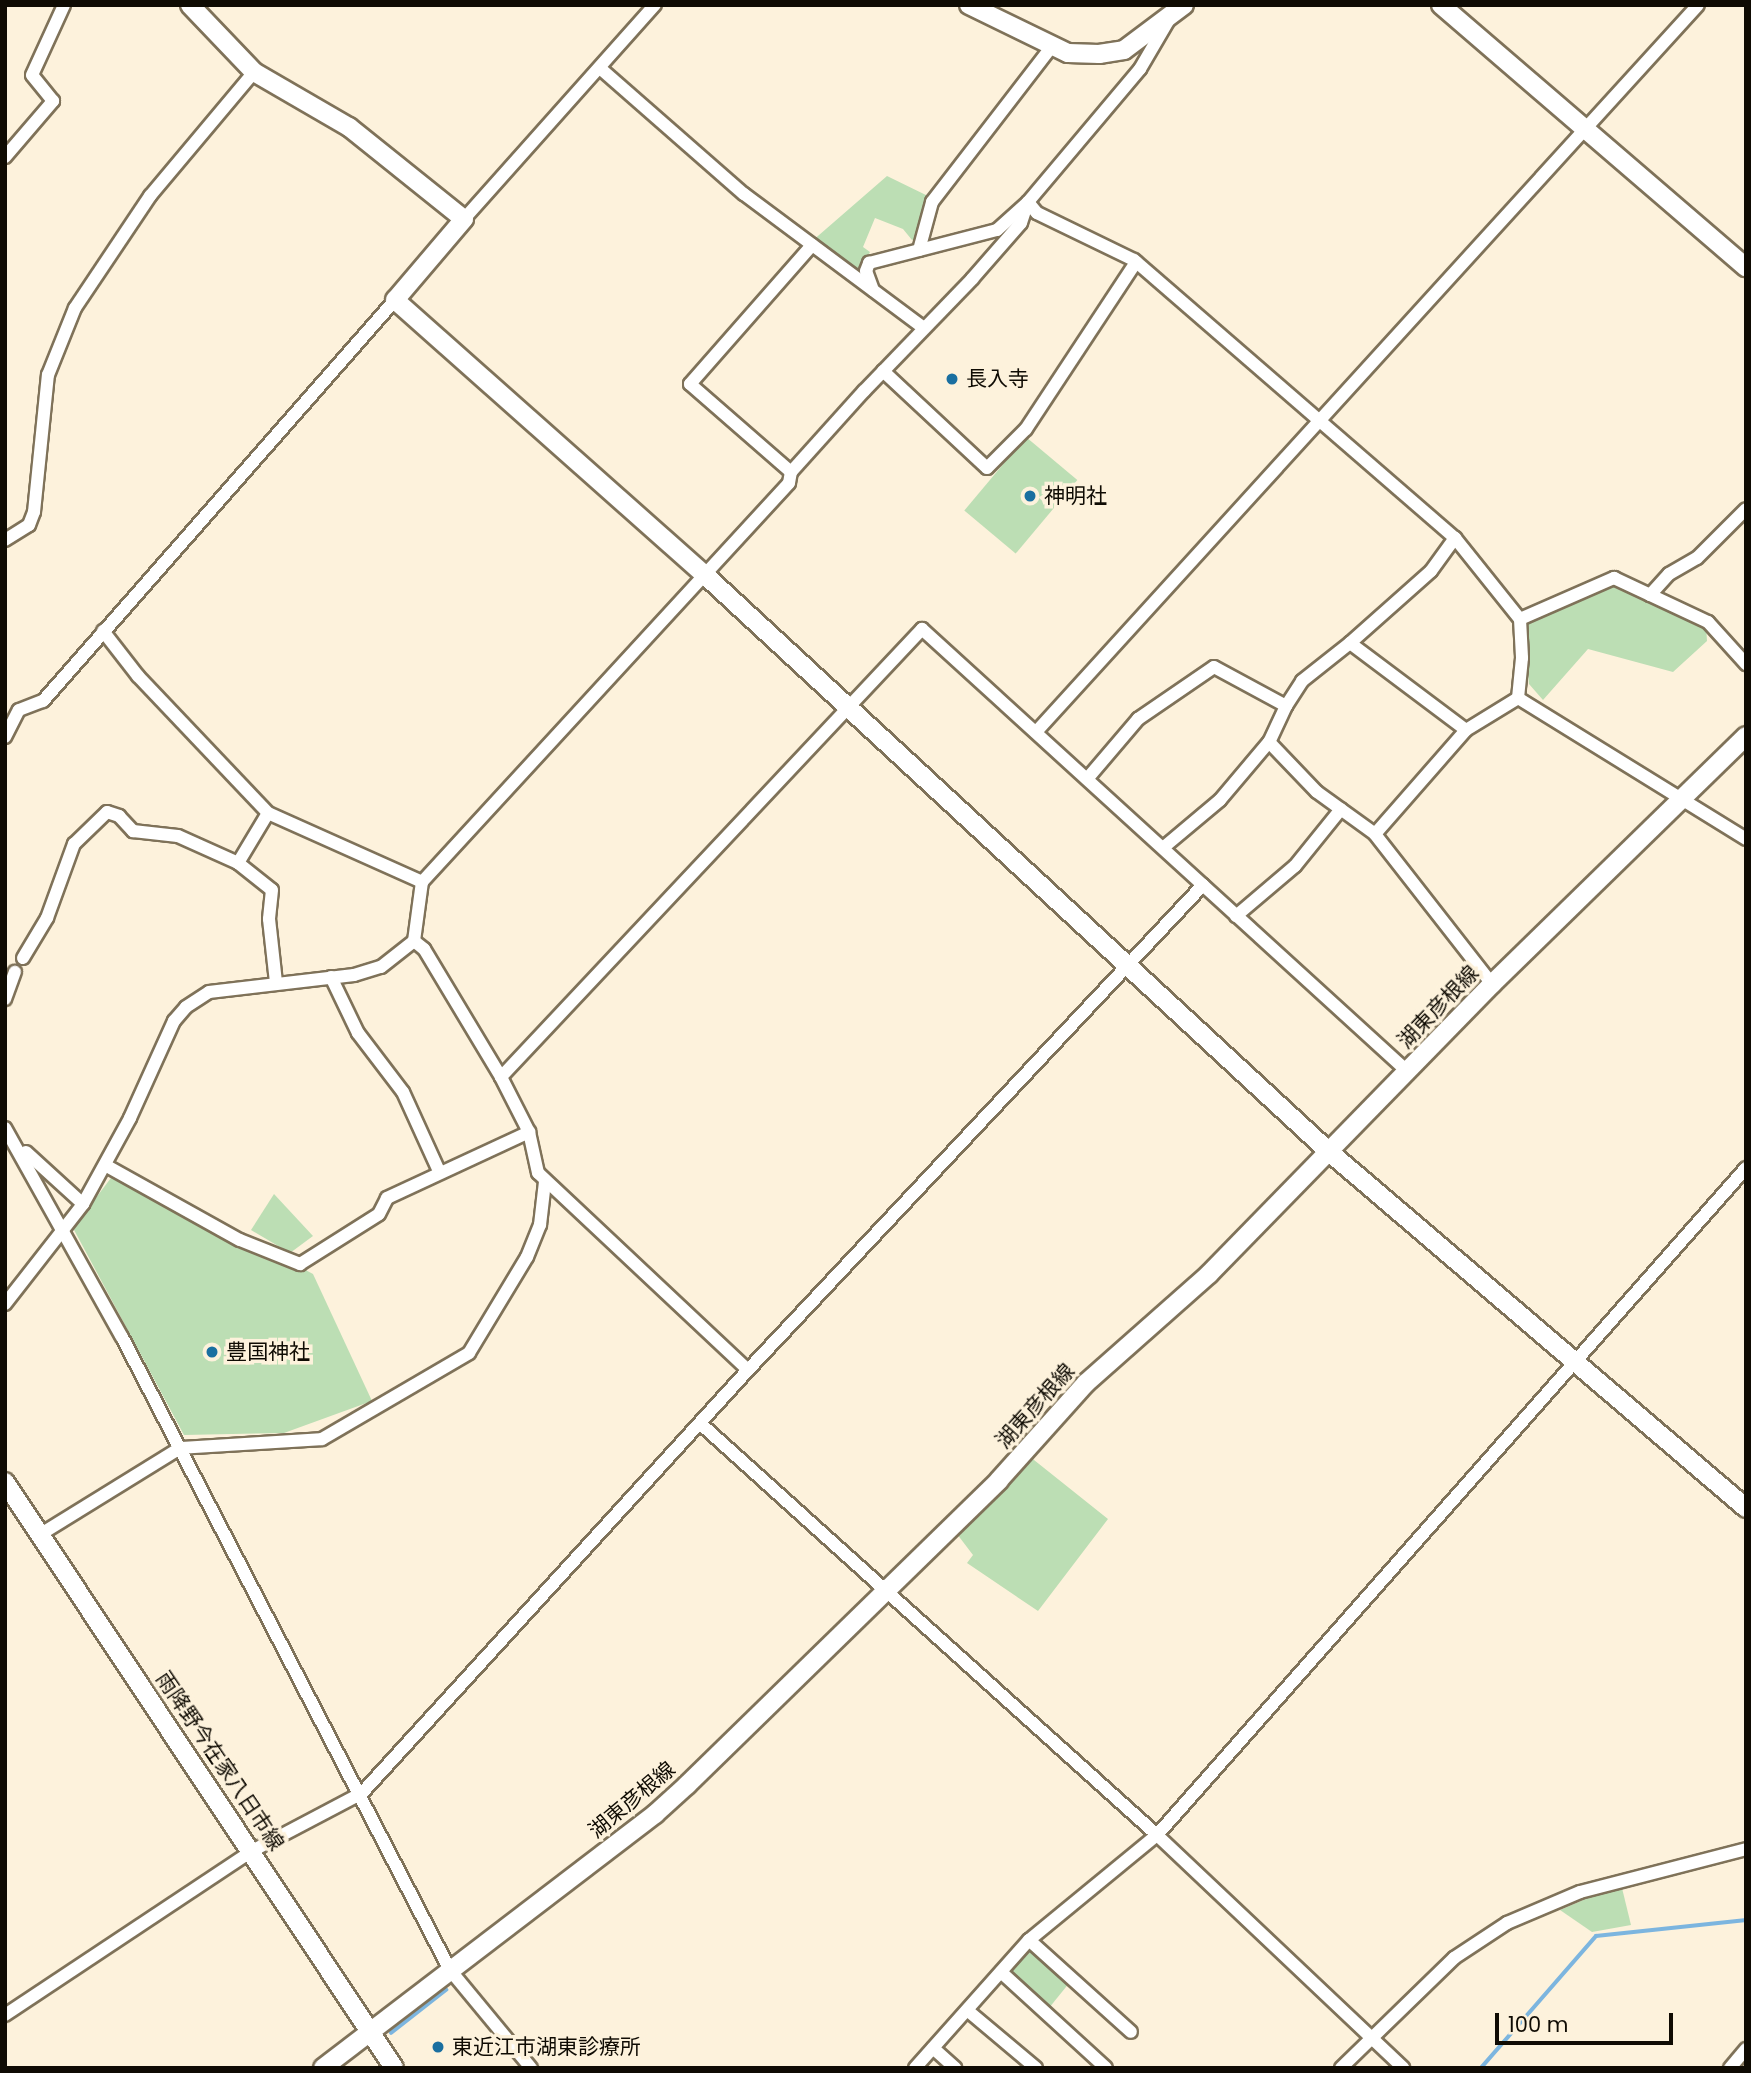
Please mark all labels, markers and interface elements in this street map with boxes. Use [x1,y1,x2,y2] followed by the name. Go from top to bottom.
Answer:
[966,366,1029,392] place label: 長入寺
[944,371,960,387] marker: 長入寺
[1044,483,1107,509] place label: 神明社
[1022,488,1038,504] marker: 神明社
[1392,960,1484,1054] street label: 湖東彦根線
[226,1339,310,1365] place label: 豊国神社
[204,1344,220,1360] marker: 豊国神社
[991,1359,1079,1453] street label: 湖東彦根線
[151,1667,289,1855] street label: 雨降野今在家八日市線
[584,1757,680,1843] street label: 湖東彦根線
[1499,2000,1678,2044] scale bar
[1508,2010,1568,2039] text: 100 m
[452,2034,641,2060] place label: 東近江市湖東診療所
[430,2039,446,2055] marker: 東近江市湖東診療所

